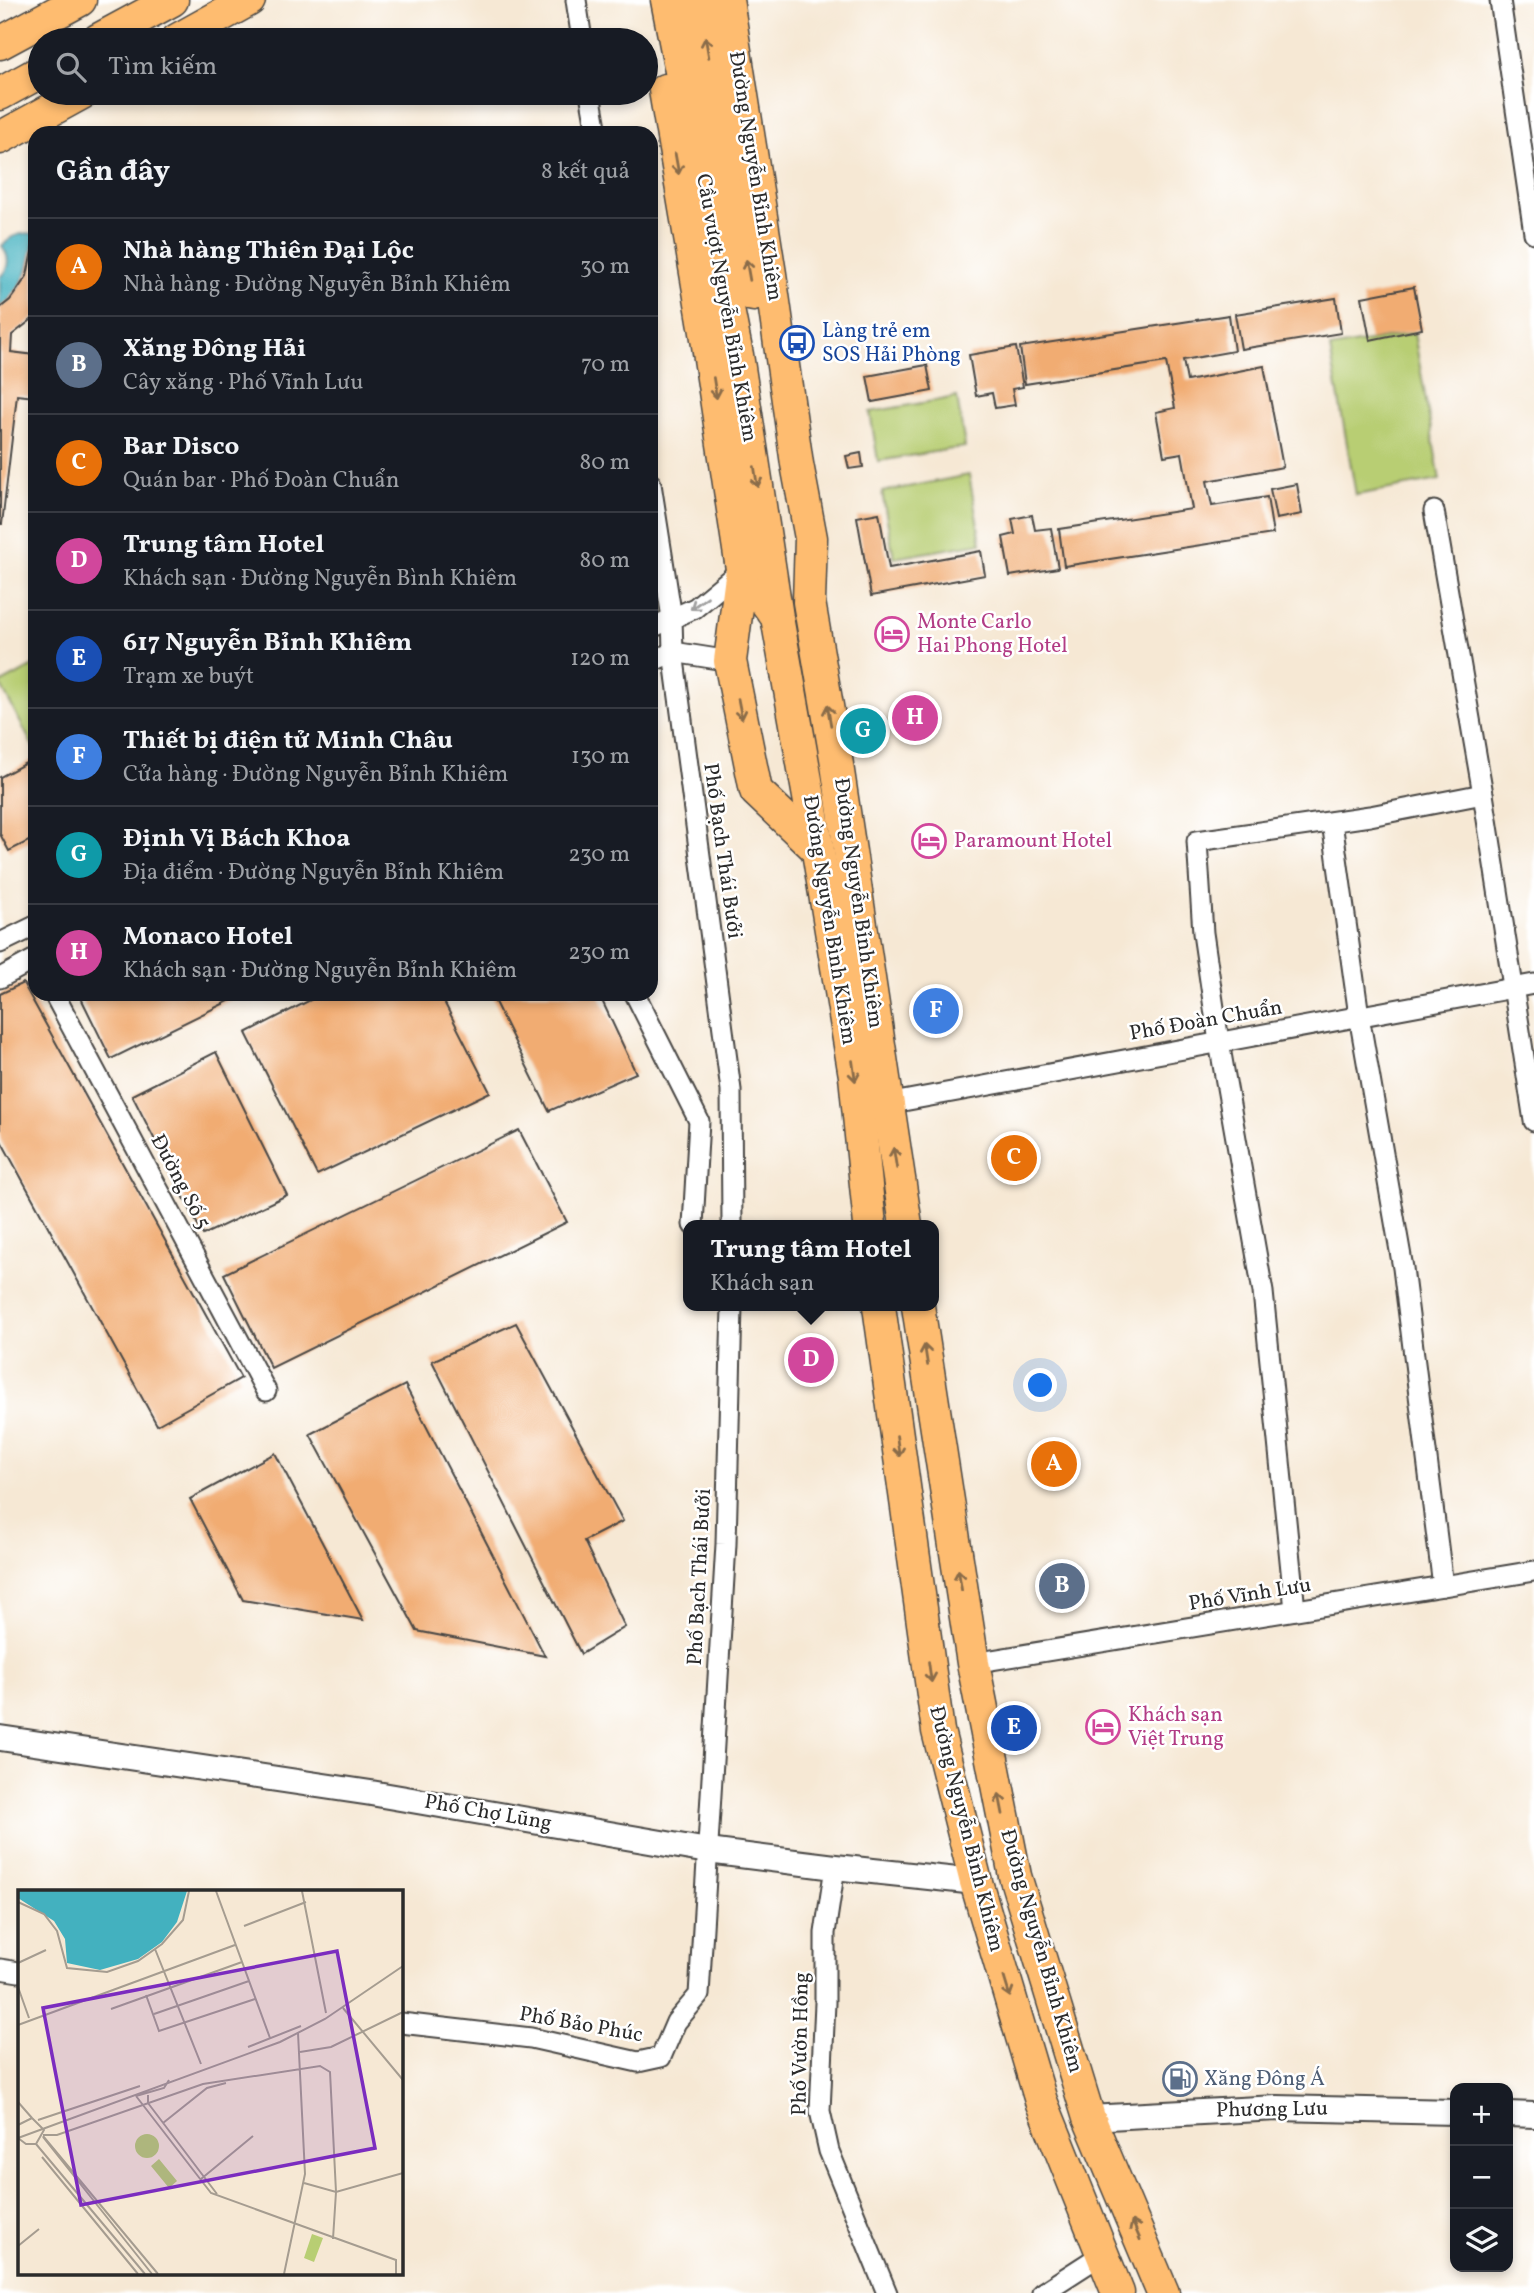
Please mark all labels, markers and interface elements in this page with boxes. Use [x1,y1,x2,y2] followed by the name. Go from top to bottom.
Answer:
[28,28,658,105] search box
[700,36,713,59] one-way arrow
[52,48,90,86] icon: search
[108,49,217,85] text: Tìm kiếm
[721,49,789,303] street label: Đường Nguyễn Bỉnh Khiêm
[56,151,170,193] text: Gần đây
[671,152,684,175] one-way arrow
[541,156,630,188] text: 8 kết quả
[688,172,764,444] street label: Cầu vượt Nguyễn Bỉnh Khiêm
[123,233,414,269] text: Nhà hàng Thiên Đại Lộc
[71,251,87,283] text: A
[580,251,630,283] text: 30 m
[741,259,754,282] one-way arrow
[123,269,511,301] text: Nhà hàng · Đường Nguyễn Bỉnh Khiêm
[822,317,961,370] place label: Làng trẻ em SOS Hải Phòng
[778,324,816,362] bus stop icon: Làng trẻ em SOS Hải Phòng
[123,331,306,367] text: Xăng Đông Hải
[71,349,87,381] text: B
[581,349,630,381] text: 70 m
[123,367,363,399] text: Cây xăng · Phố Vĩnh Lưu
[708,376,721,399] one-way arrow
[123,429,239,465] text: Bar Disco
[72,447,86,479] text: C
[580,447,630,479] text: 80 m
[123,465,400,497] text: Quán bar · Phố Đoàn Chuẩn
[749,465,762,487] one-way arrow
[123,527,324,563] text: Trung tâm Hotel
[71,545,87,577] text: D
[580,545,630,577] text: 80 m
[123,563,517,595] text: Khách sạn · Đường Nguyễn Bình Khiêm
[690,596,709,610] one-way arrow
[917,608,1068,661] place label: Monte Carlo Hai Phong Hotel
[873,615,911,653] hotel icon: Monte Carlo Hai Phong Hotel
[123,625,412,661] text: 617 Nguyễn Bỉnh Khiêm
[72,643,86,675] text: E
[570,643,630,675] text: 120 m
[123,661,254,693] text: Trạm xe buýt
[892,692,938,744] pin: H
[734,697,747,720] one-way arrow
[822,704,835,727] one-way arrow
[840,705,886,757] pin: G
[123,723,453,759] text: Thiết bị điện tử Minh Châu
[72,741,86,773] text: F
[571,741,630,773] text: 130 m
[123,759,508,791] text: Cửa hàng · Đường Nguyễn Bỉnh Khiêm
[695,761,749,941] street label: Phố Bạch Thái Bưởi
[826,776,890,1030] street label: Đường Nguyễn Bỉnh Khiêm
[795,793,863,1047] street label: Đường Nguyễn Bình Khiêm
[123,821,350,857] text: Định Vị Bách Khoa
[910,822,948,860] hotel icon: Paramount Hotel
[954,827,1112,856] place label: Paramount Hotel
[71,839,87,871] text: G
[568,839,630,871] text: 230 m
[123,857,504,889] text: Địa điểm · Đường Nguyễn Bỉnh Khiêm
[123,919,293,955] text: Monaco Hotel
[70,937,88,969] text: H
[568,937,630,969] text: 230 m
[123,955,517,987] text: Khách sạn · Đường Nguyễn Bỉnh Khiêm
[913,985,959,1037] pin: F
[1127,993,1285,1049] street label: Phố Đoàn Chuẩn
[848,1059,861,1081] one-way arrow
[143,1129,217,1235] street label: Đường Số 5
[991,1132,1037,1184] pin: C
[888,1147,901,1170] one-way arrow
[683,1220,939,1311] popup
[710,1232,912,1268] text: Trung tâm Hotel
[710,1268,814,1300] text: Khách sạn
[788,1334,834,1386] pin: D
[919,1345,932,1367] one-way arrow
[1023,1368,1057,1402] your location
[892,1434,905,1457] one-way arrow
[1031,1438,1077,1490] pin: A
[681,1488,719,1666] street label: Phố Bạch Thái Bưởi
[1039,1560,1085,1612] pin: B
[953,1569,966,1592] one-way arrow
[1187,1571,1313,1619] street label: Phố Vĩnh Lưu
[923,1660,936,1682] one-way arrow
[1128,1701,1224,1754] place label: Khách sạn Việt Trung
[991,1702,1037,1754] pin: E
[921,1703,1011,1955] street label: Đường Nguyễn Bình Khiêm
[1084,1708,1122,1746] hotel icon: Khách sạn Việt Trung
[422,1788,554,1838] street label: Phố Chợ Lũng
[994,1793,1007,1816] one-way arrow
[992,1826,1090,2076] street label: Đường Nguyễn Bỉnh Khiêm
[18,1890,402,2276] inset map
[785,1972,817,2116] street label: Phố Vườn Hồng
[1002,1976,1015,1998] one-way arrow
[517,2000,645,2050] street label: Phố Bảo Phúc
[1161,2060,1199,2098] fuel station icon: Xăng Đông Á
[1204,2065,1325,2094] place label: Xăng Đông Á
[1450,2083,1513,2272] map controls
[1450,2083,1513,2146] button: +
[1216,2095,1328,2125] street label: Phương Lưu
[1450,2146,1513,2209] button: −
[1450,2209,1513,2272] button: layers
[1129,2220,1142,2241] one-way arrow

